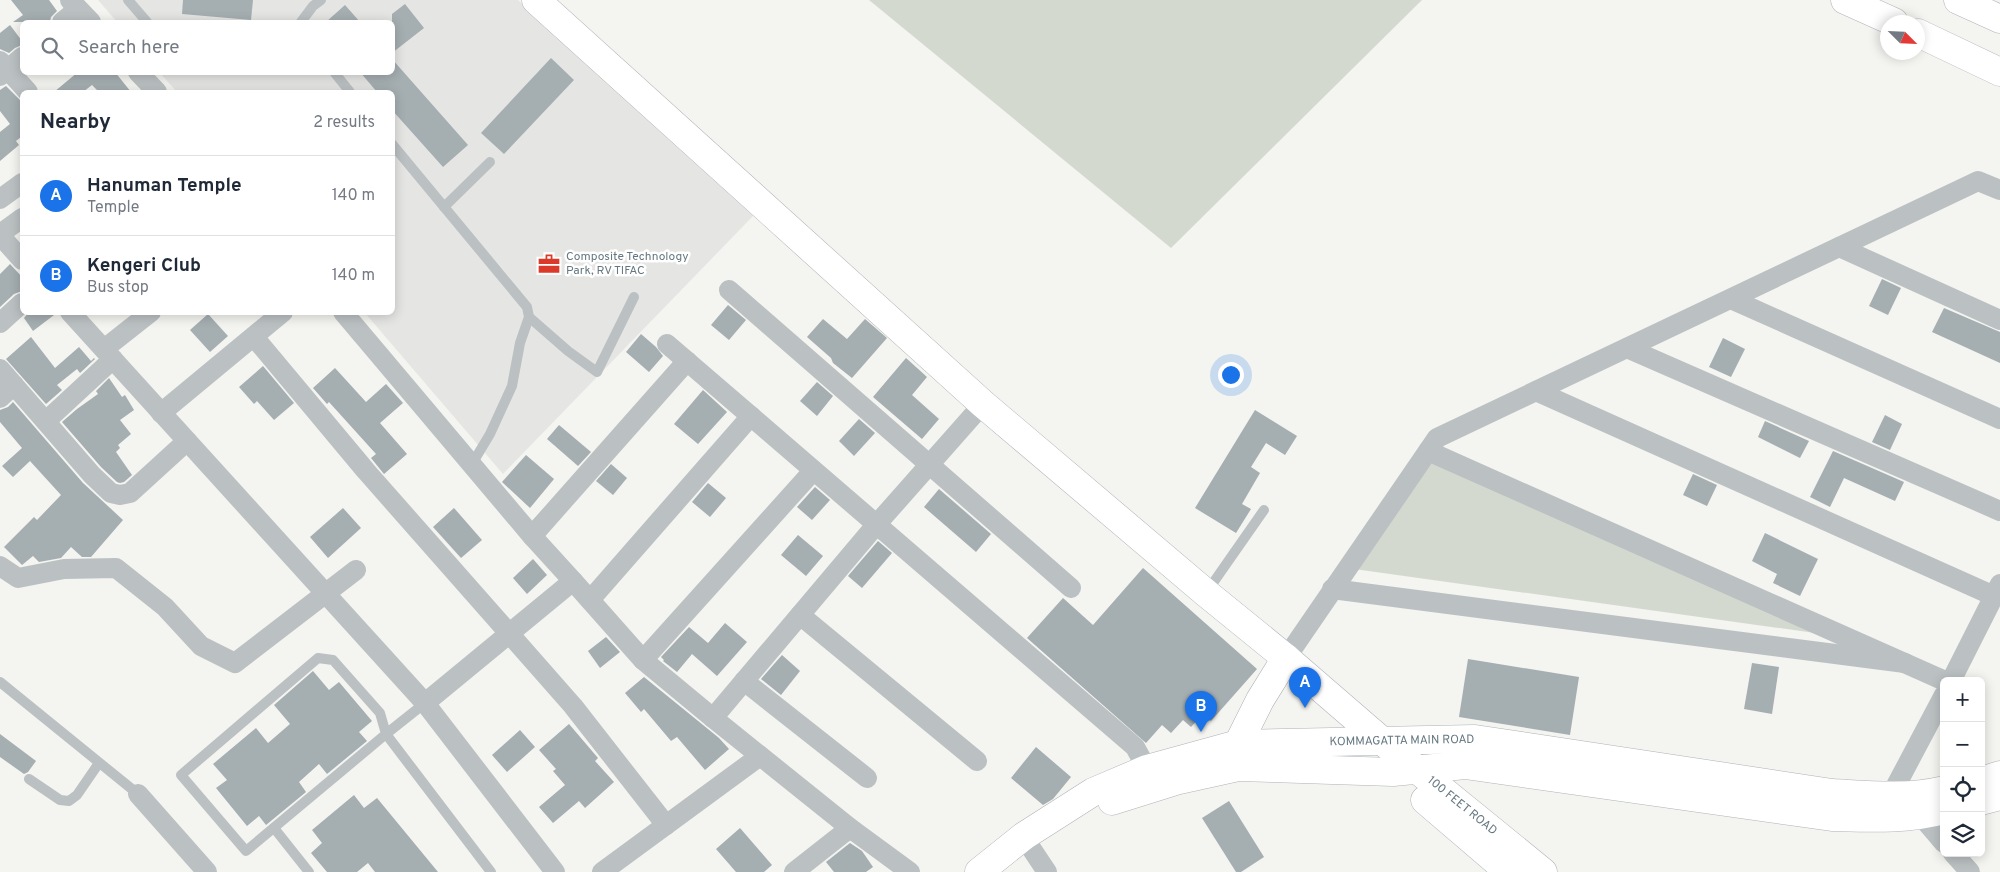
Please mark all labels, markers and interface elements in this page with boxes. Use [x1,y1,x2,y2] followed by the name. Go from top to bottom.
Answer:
[1880,15,1925,60] north arrow
[20,20,395,75] search box
[38,34,66,62] icon: search
[78,36,180,60] text: Search here
[40,109,111,136] text: Nearby
[313,113,375,133] text: 2 results
[87,174,242,198] text: Hanuman Temple
[50,186,62,206] text: A
[332,186,375,206] text: 140 m
[87,198,139,218] text: Temple
[566,249,689,279] place label: Composite Technology Park, RV TIFAC
[536,251,562,277] office icon: Composite Technology Park, RV TIFAC
[87,254,201,278] text: Kengeri Club
[50,266,62,286] text: B
[332,266,375,286] text: 140 m
[87,278,149,298] text: Bus stop
[1218,362,1244,388] your location
[1289,667,1321,708] pin: A
[1940,677,1985,857] map controls
[1940,677,1985,722] button: +
[1185,691,1217,732] pin: B
[1940,722,1985,767] button: −
[1329,732,1475,750] street label: KOMMAGATTA MAIN ROAD
[1940,767,1985,812] button: locate
[1424,773,1500,839] street label: 100 FEET ROAD
[1940,812,1985,857] button: layers

